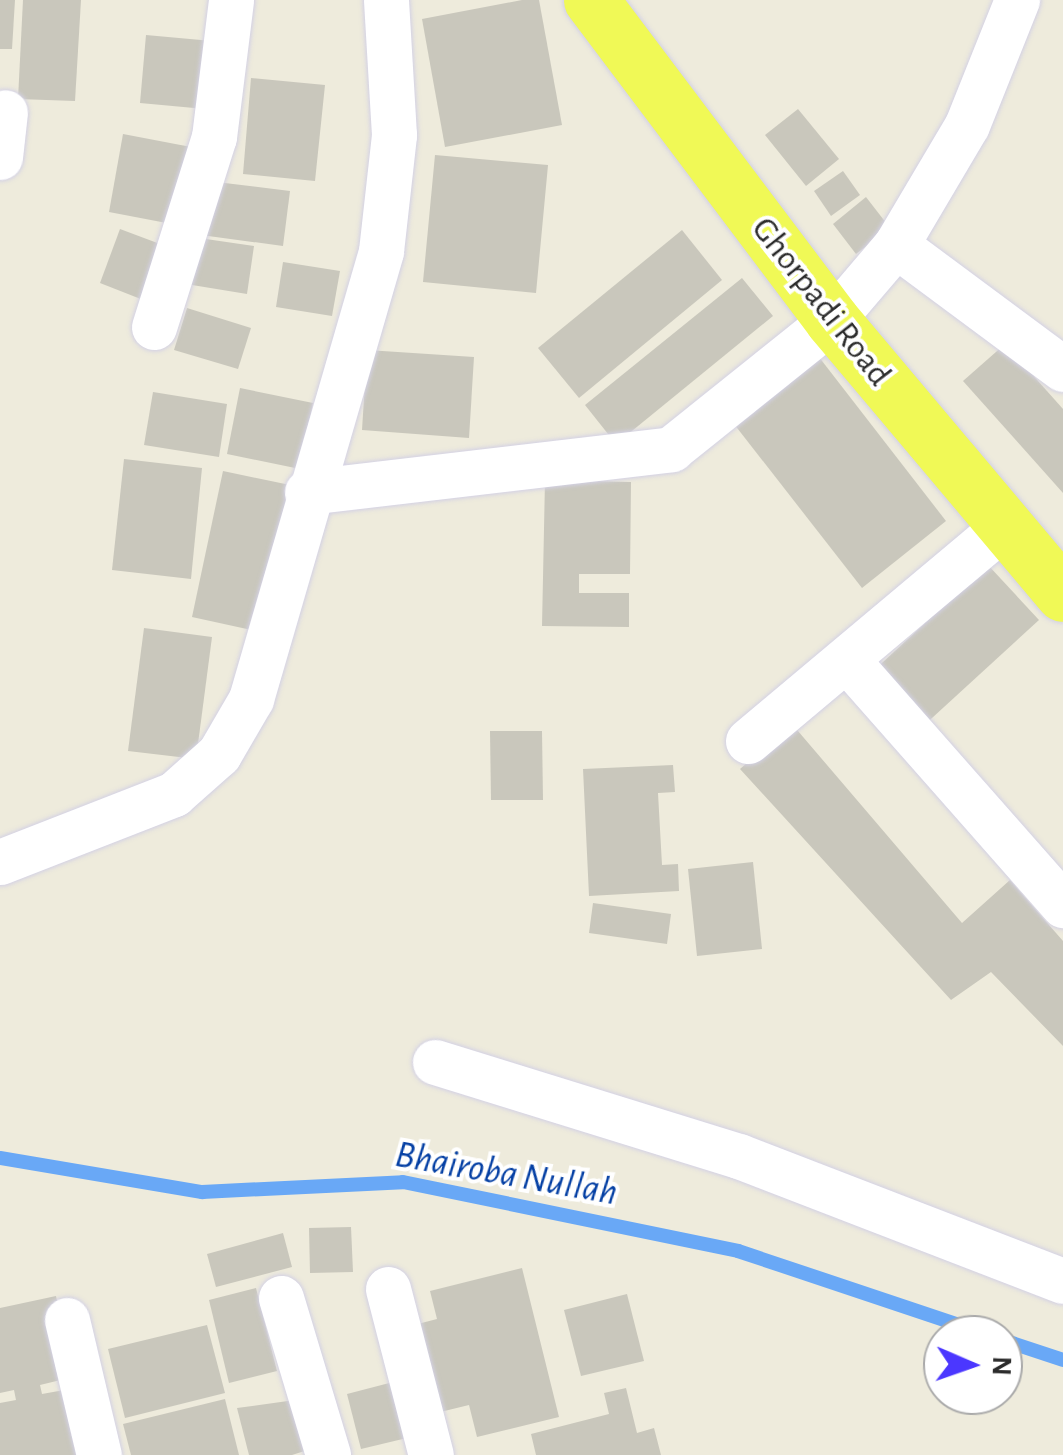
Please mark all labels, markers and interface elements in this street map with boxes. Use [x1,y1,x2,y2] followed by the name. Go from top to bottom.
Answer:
[742,209,900,395] street label: Ghorpadi Road
[391,1133,621,1217] water label: Bhairoba Nullah
[923,1315,1023,1415] north arrow
[987,1356,1015,1376] text: N

